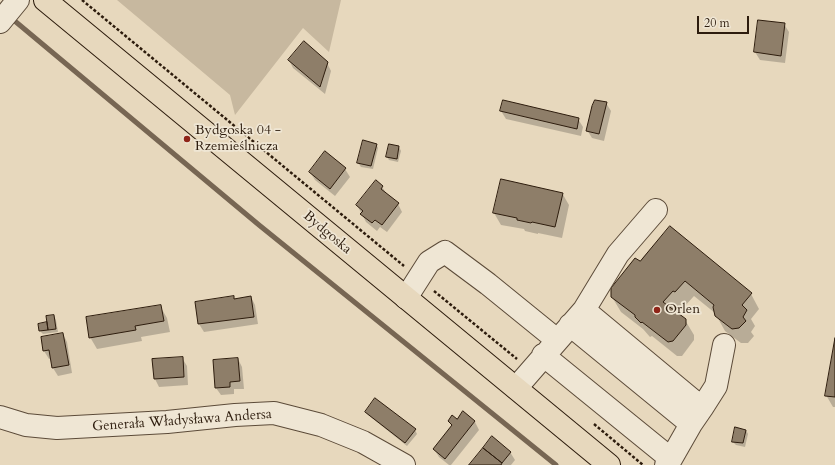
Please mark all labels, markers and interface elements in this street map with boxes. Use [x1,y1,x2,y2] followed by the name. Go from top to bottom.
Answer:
[699,8,751,34] scale bar
[704,15,730,31] text: 20 m
[195,123,281,156] place label: Bydgoska 04 - Rzemieślnicza
[182,134,192,144] marker: Bydgoska 04 - Rzemieślnicza
[299,208,355,258] street label: Bydgoska
[665,302,700,318] place label: Orlen
[652,305,662,315] marker: Orlen
[92,406,272,436] street label: Generała Władysława Andersa

